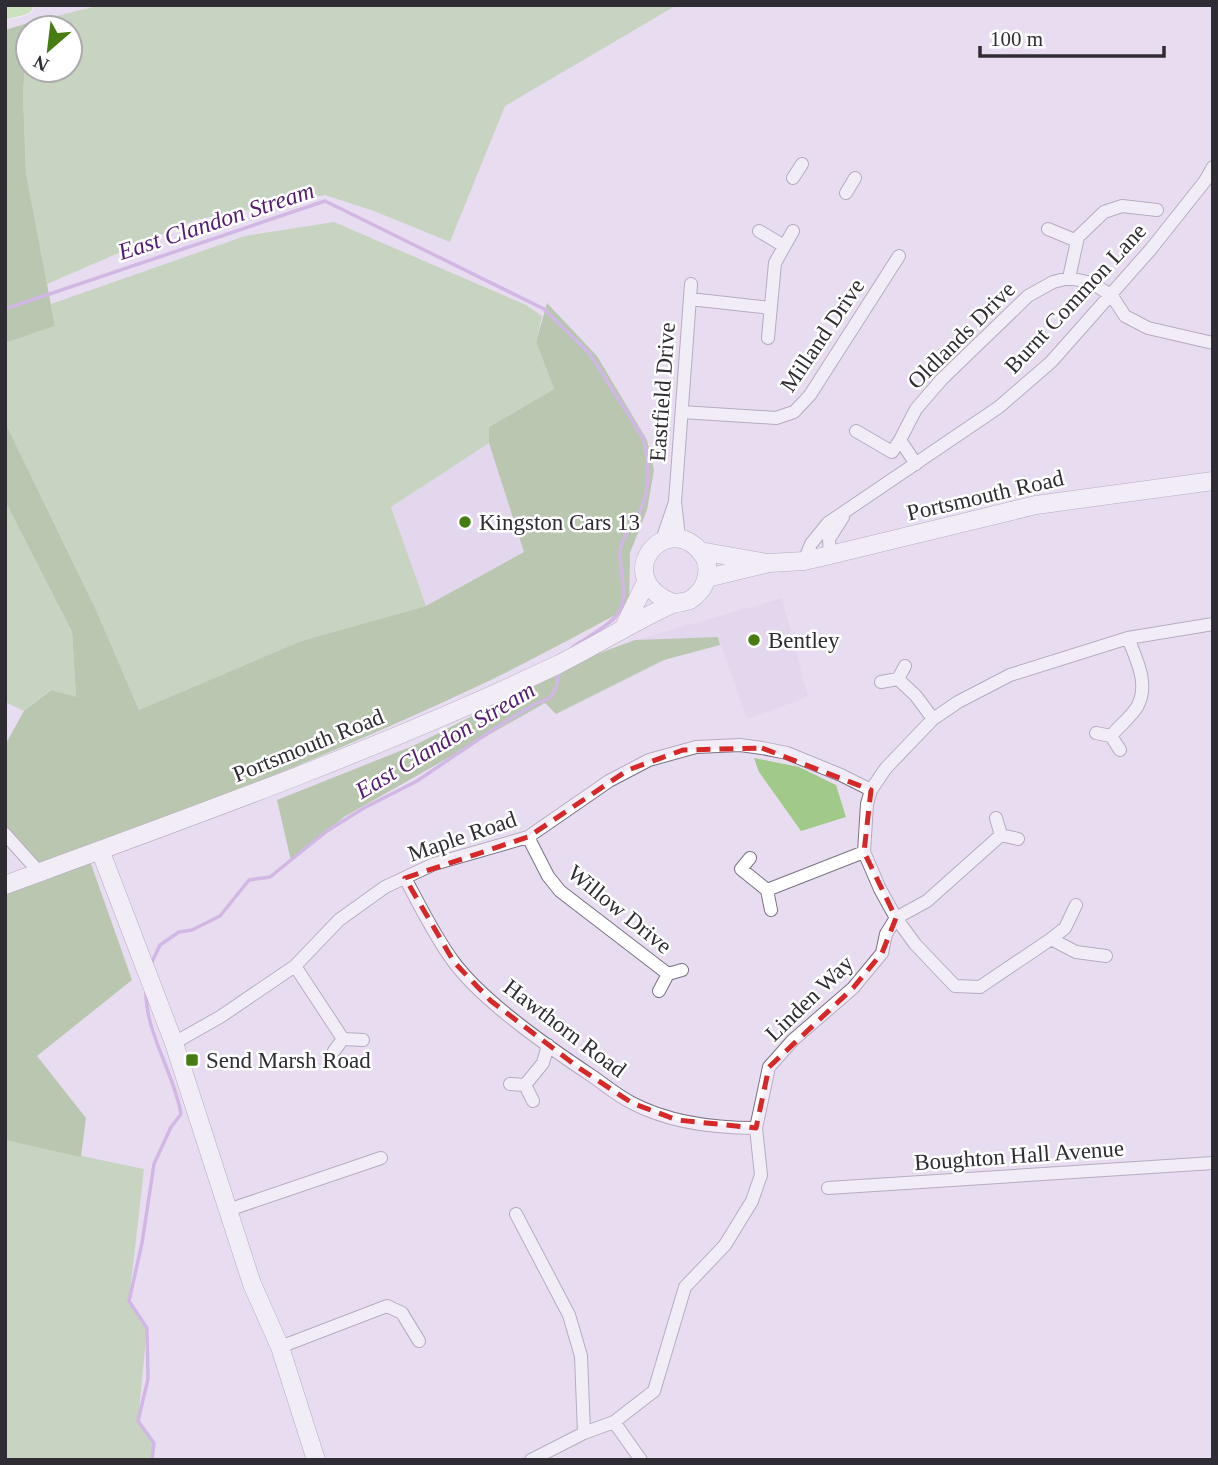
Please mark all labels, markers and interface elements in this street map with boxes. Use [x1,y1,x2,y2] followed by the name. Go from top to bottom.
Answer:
[14,14,84,84] north arrow
[980,14,1164,58] scale bar
[990,27,1043,51] text: 100 m
[30,51,52,76] text: N
[114,177,317,265] water label: East Clandon Stream
[1000,218,1151,378] street label: Burnt Common Lane
[775,274,869,397] street label: Milland Drive
[903,277,1020,394] street label: Oldlands Drive
[645,321,680,463] street label: Eastfield Drive
[904,465,1067,526] street label: Portsmouth Road
[479,510,640,535] place label: Kingston Cars 13
[457,514,473,530] marker: Kingston Cars 13
[768,628,840,653] place label: Bentley
[746,632,762,648] marker: Bentley
[350,676,539,804] water label: East Clandon Stream
[229,704,388,787] street label: Portsmouth Road
[405,806,520,867] street label: Maple Road
[563,860,677,959] street label: Willow Drive
[760,950,859,1046] street label: Linden Way
[499,974,631,1083] street label: Hawthorn Road
[206,1048,371,1073] place label: Send Marsh Road
[184,1052,200,1068] marker: Send Marsh Road
[913,1136,1125,1175] street label: Boughton Hall Avenue

